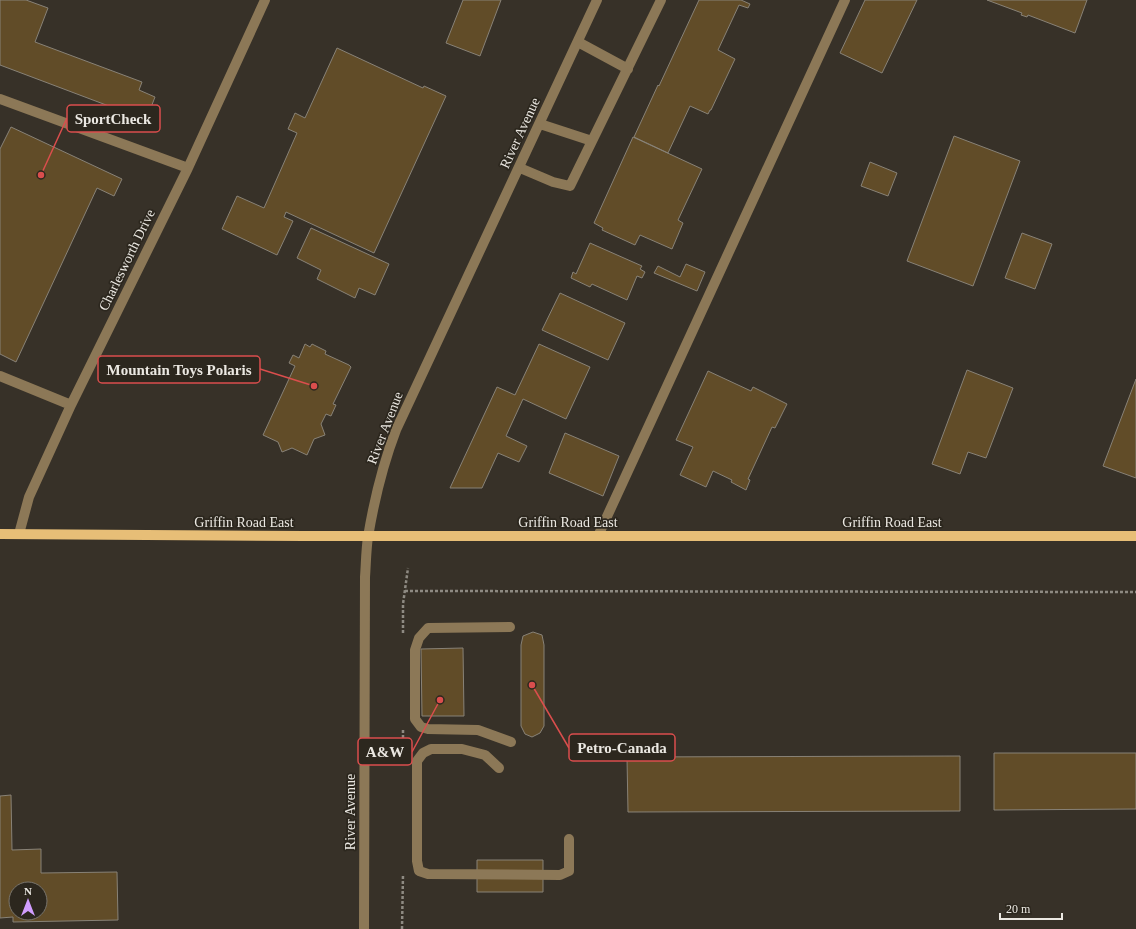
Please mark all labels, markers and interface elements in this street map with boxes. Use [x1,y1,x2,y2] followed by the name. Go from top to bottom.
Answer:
[497,95,543,171] street label: River Avenue
[67,105,160,132] callout: SportCheck
[75,111,152,127] text: SportCheck
[96,207,158,313] street label: Charlesworth Drive
[98,356,260,383] callout: Mountain Toys Polaris
[106,362,252,378] text: Mountain Toys Polaris
[364,390,406,466] street label: River Avenue
[194,515,294,530] street label: Griffin Road East
[518,515,618,530] street label: Griffin Road East
[842,515,942,530] street label: Griffin Road East
[569,734,675,761] callout: Petro-Canada
[358,738,412,765] callout: A&W
[577,740,667,756] text: Petro-Canada
[366,744,404,760] text: A&W
[343,774,358,850] street label: River Avenue
[8,881,48,921] north arrow
[24,885,32,897] text: N
[1000,895,1062,921] scale bar
[1006,902,1031,916] text: 20 m

